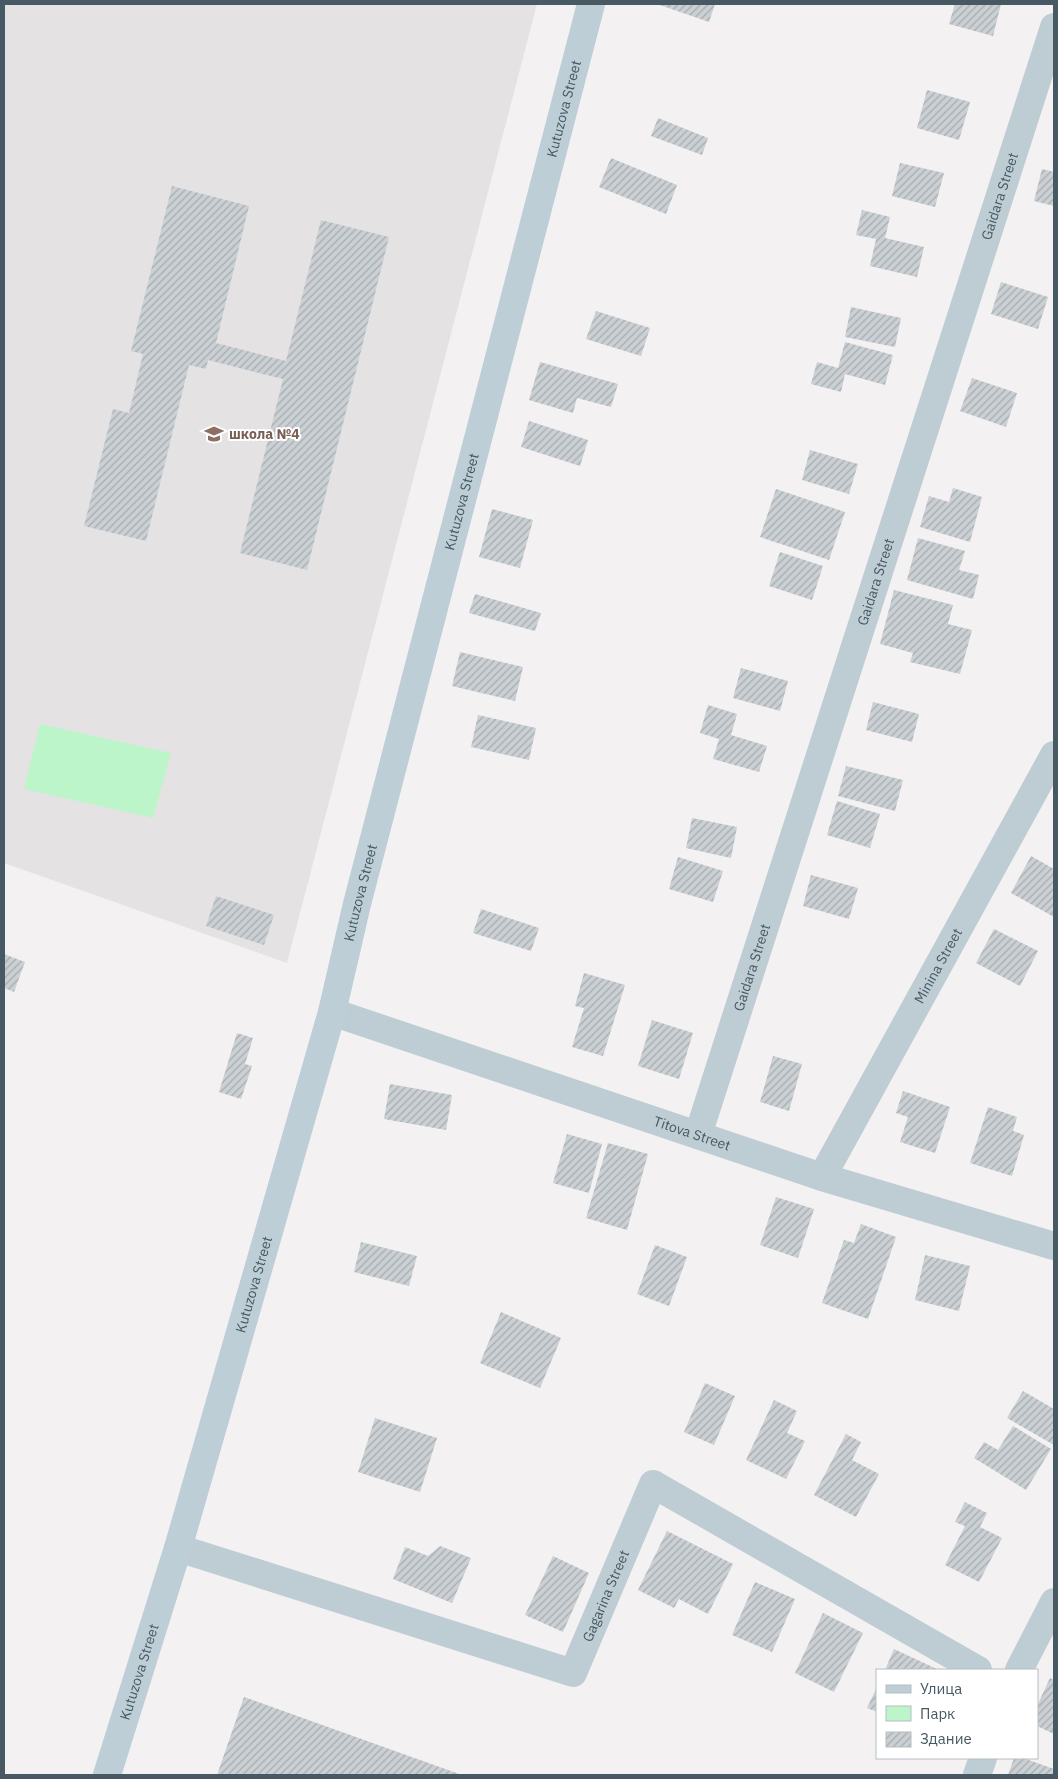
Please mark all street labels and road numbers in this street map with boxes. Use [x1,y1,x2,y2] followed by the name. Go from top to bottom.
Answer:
[542,58,585,159] street label: Kutuzova Street
[977,150,1022,242] street label: Gaidara Street
[440,451,483,552] street label: Kutuzova Street
[853,536,898,628] street label: Gaidara Street
[340,842,381,943] street label: Kutuzova Street
[729,921,774,1013] street label: Gaidara Street
[910,925,966,1007] street label: Minina Street
[651,1112,733,1155] street label: Titova Street
[231,1234,276,1335] street label: Kutuzova Street
[578,1547,633,1645] street label: Gagarina Street
[116,1622,163,1722] street label: Kutuzova Street

